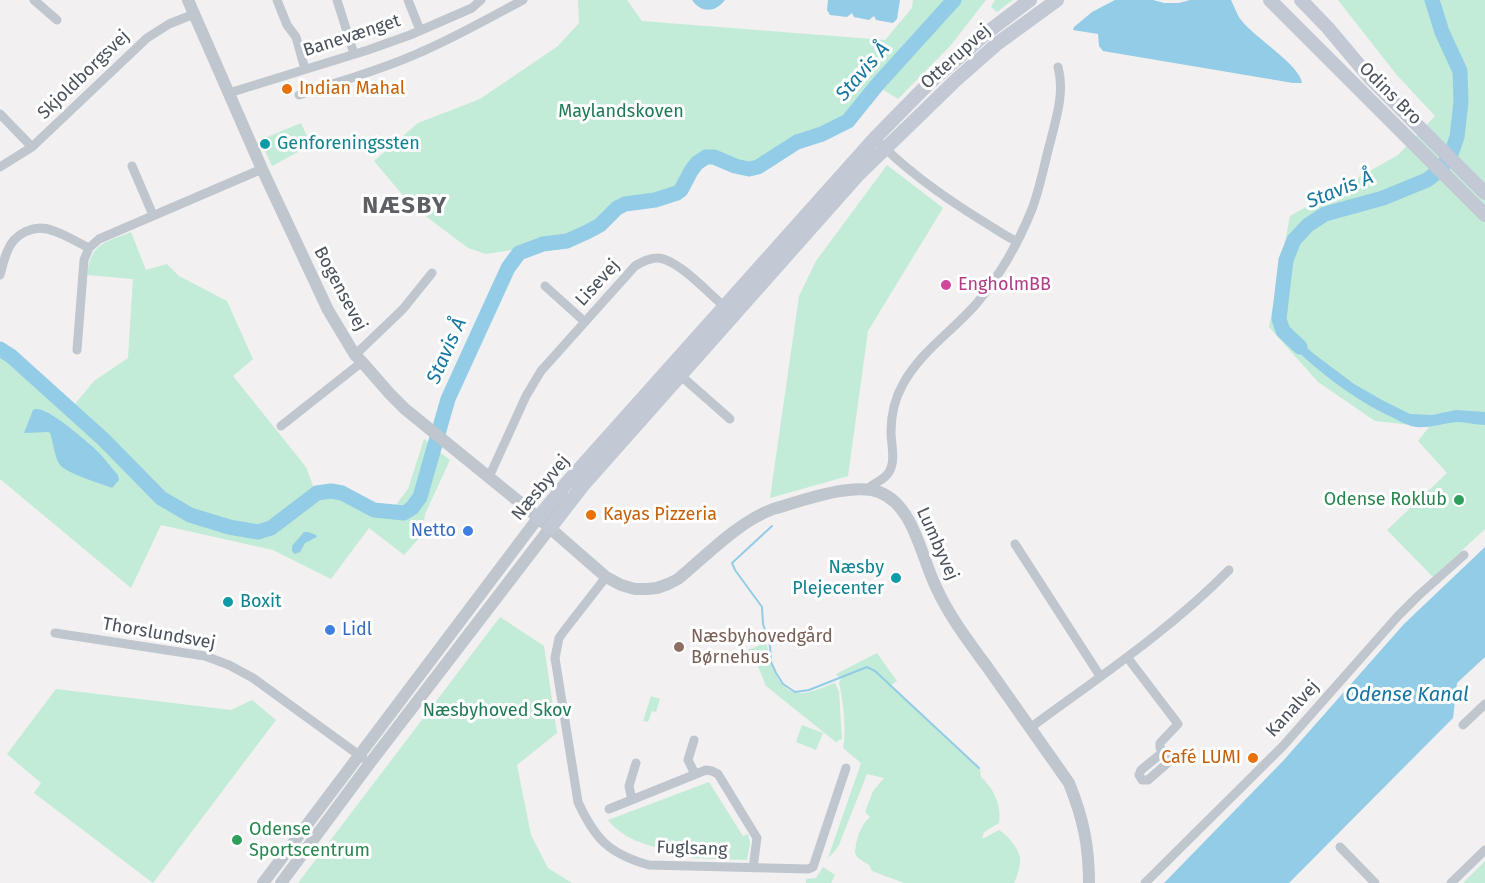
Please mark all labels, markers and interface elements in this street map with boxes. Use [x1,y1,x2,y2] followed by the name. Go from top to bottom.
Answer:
[301,10,403,62] street label: Banevænget
[917,20,995,94] street label: Otterupvej
[34,26,134,124] street label: Skjoldborgsvej
[831,38,895,106] water label: Stavis Å
[1354,58,1426,130] street label: Odins Bro
[299,78,405,100] place label: Indian Mahal
[280,82,294,96] marker: Indian Mahal
[558,101,684,123] park label: Maylandskoven
[277,133,420,155] place label: Genforeningssten
[258,137,272,151] marker: Genforeningssten
[1303,166,1377,214] water label: Stavis Å
[362,192,448,220] district label: NÆSBY
[309,243,371,335] street label: Bogensevej
[571,255,625,311] street label: Lisevej
[958,274,1051,296] place label: EngholmBB
[939,278,953,292] marker: EngholmBB
[422,314,472,388] water label: Stavis Å
[507,451,575,525] street label: Næsbyvej
[1324,489,1447,511] place label: Odense Roklub
[1452,493,1466,507] marker: Odense Roklub
[603,504,717,526] place label: Kayas Pizzeria
[911,504,963,584] street label: Lumbyvej
[584,508,598,522] marker: Kayas Pizzeria
[411,520,456,542] place label: Netto
[461,524,475,538] marker: Netto
[792,557,884,600] place label: Næsby Plejecenter
[889,571,903,585] marker: Næsby Plejecenter
[240,591,282,613] place label: Boxit
[221,595,235,609] marker: Boxit
[101,613,217,655] street label: Thorslundsvej
[342,619,372,641] place label: Lidl
[323,623,337,637] marker: Lidl
[691,626,833,668] place label: Næsbyhovedgård Børnehus
[672,640,686,654] marker: Næsbyhovedgård Børnehus
[1262,676,1324,742] street label: Kanalvej
[1345,683,1469,707] water label: Odense Kanal
[423,700,571,722] park label: Næsbyhoved Skov
[1161,747,1241,769] place label: Café LUMI
[1246,751,1260,765] marker: Café LUMI
[249,819,370,862] place label: Odense Sportscentrum
[230,833,244,847] marker: Odense Sportscentrum
[656,837,728,861] street label: Fuglsang

